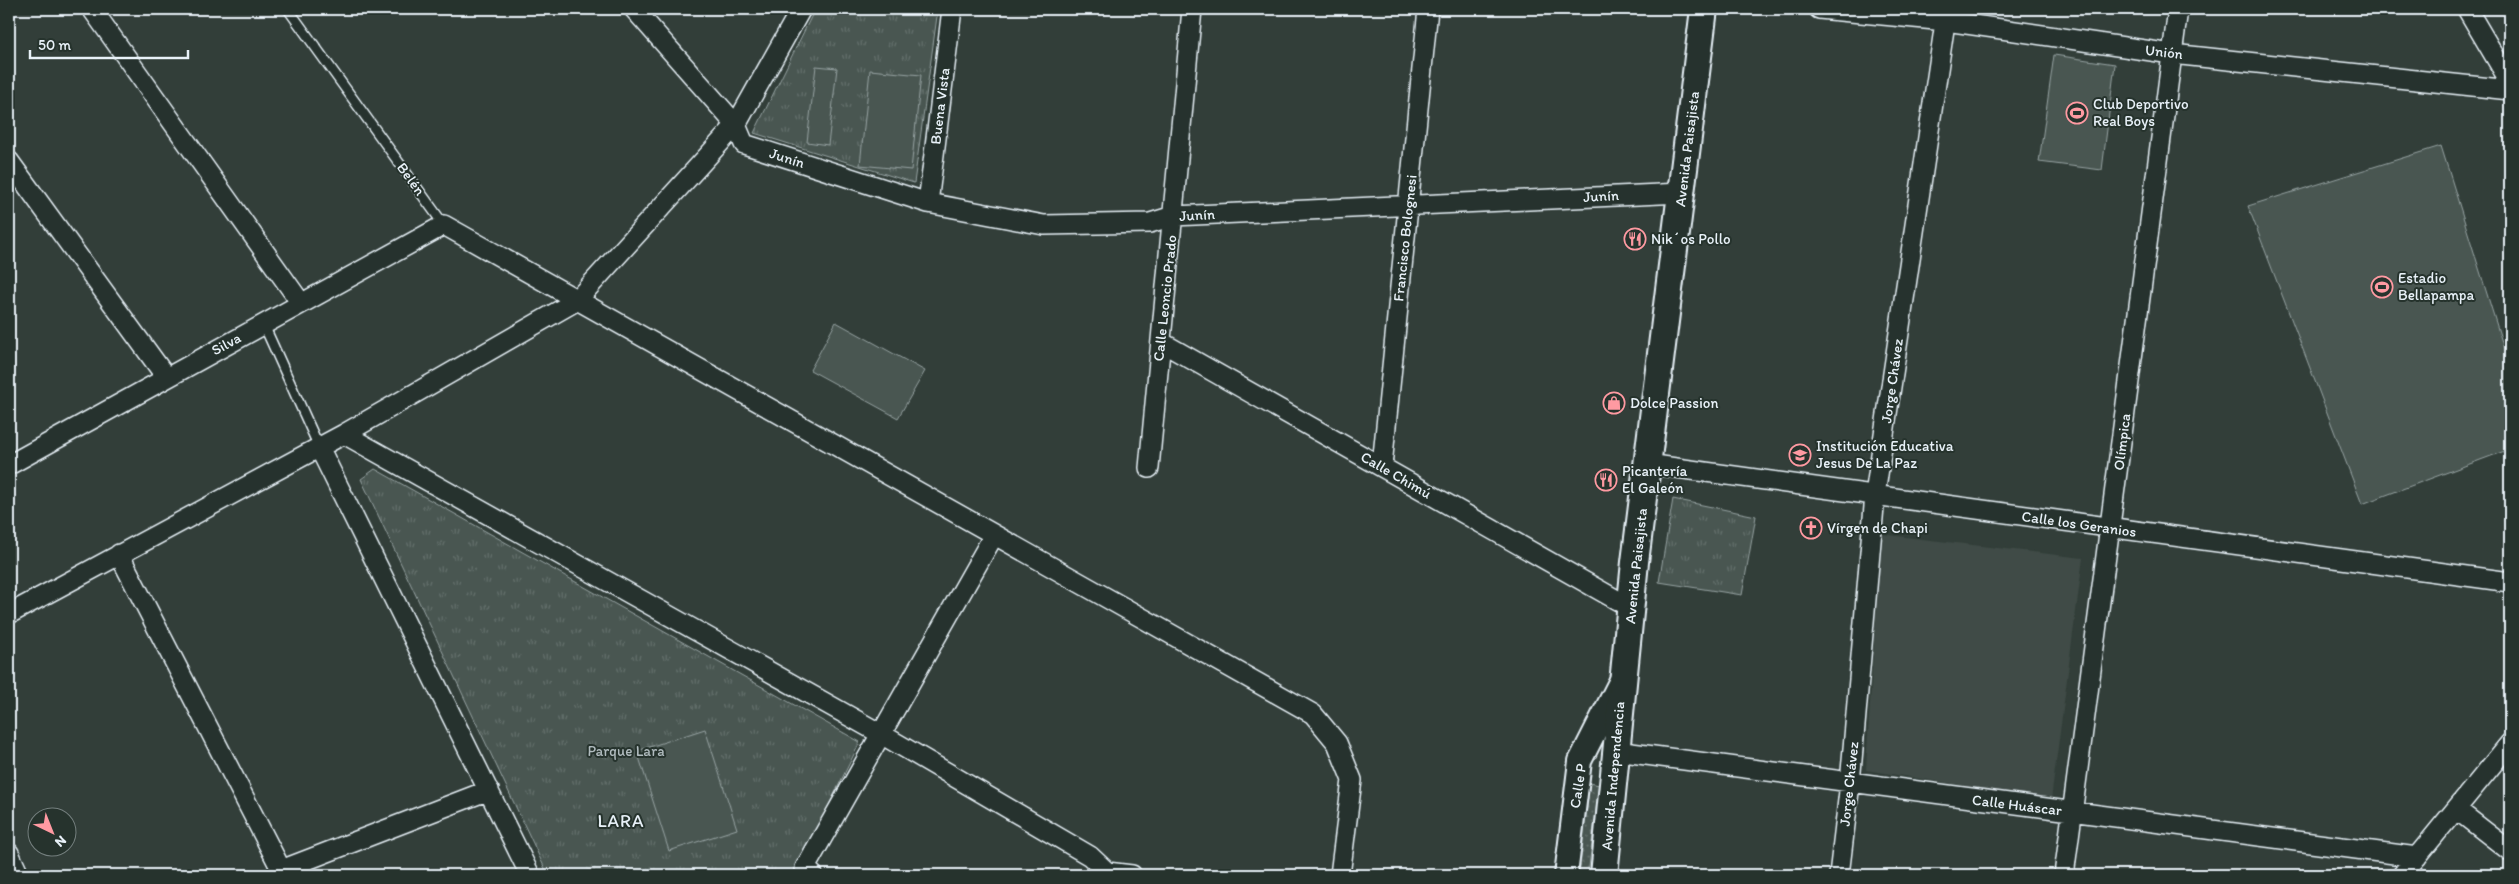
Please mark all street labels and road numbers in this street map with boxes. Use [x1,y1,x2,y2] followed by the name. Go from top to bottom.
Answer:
[2144,41,2184,63] street label: Unión
[926,66,954,145] street label: Buena Vista
[1671,90,1703,208] street label: Avenida Paisajista
[767,144,807,172] street label: Junín
[393,159,429,199] street label: Belén
[1389,174,1421,302] street label: Francisco Bolognesi
[1583,186,1619,206] street label: Junín
[1179,205,1215,225] street label: Junín
[1149,234,1181,362] street label: Calle Leoncio Prado
[208,328,244,359] street label: Silva
[1877,337,1907,424] street label: Jorge Chávez
[2110,412,2134,472] street label: Olímpica
[1357,448,1435,502] street label: Calle Chimú
[1621,507,1651,625] street label: Avenida Paisajista
[2021,507,2138,541] street label: Calle los Geranios
[1598,700,1629,851] street label: Avenida Independencia
[1836,741,1862,827] street label: Jorge Chávez
[1566,762,1590,810] street label: Calle P
[1971,791,2063,819] street label: Calle Huáscar

